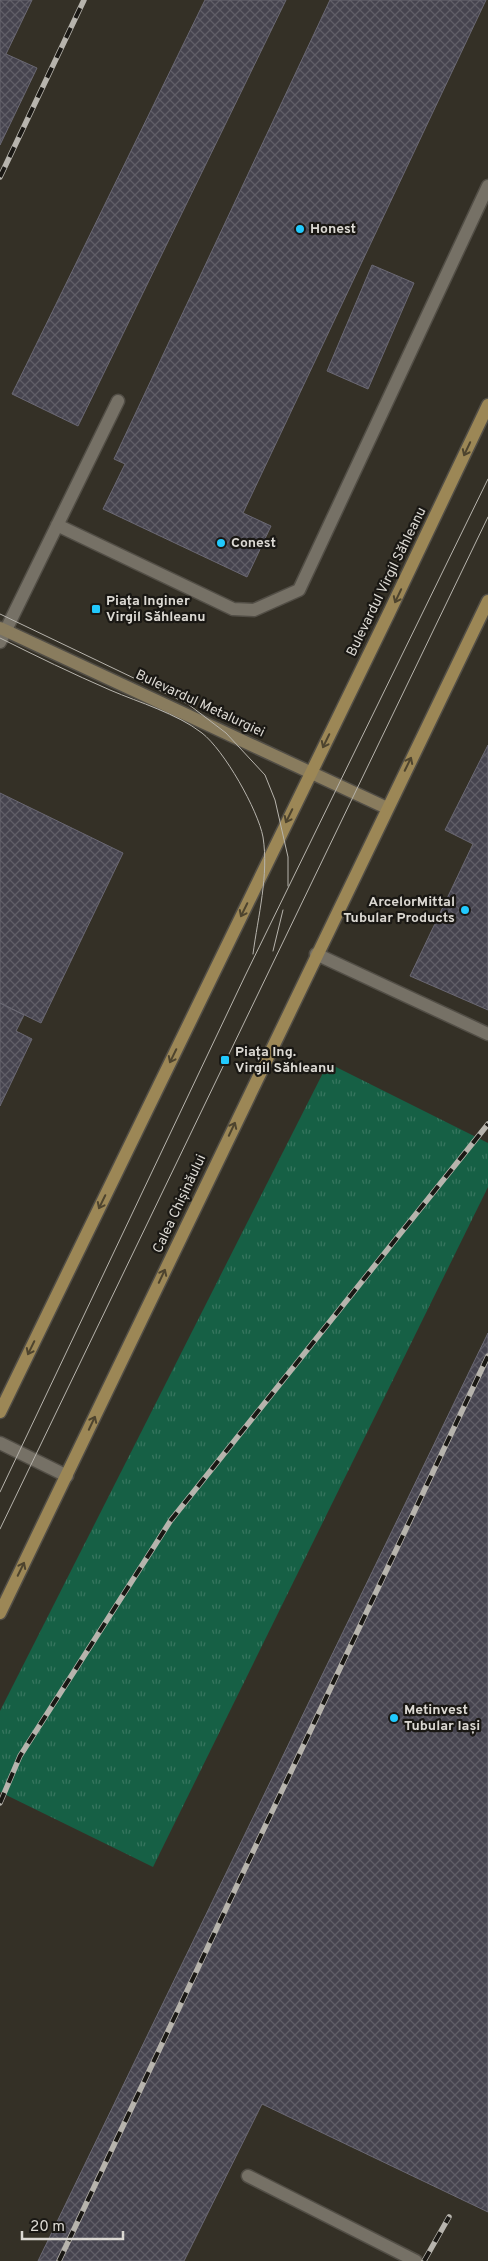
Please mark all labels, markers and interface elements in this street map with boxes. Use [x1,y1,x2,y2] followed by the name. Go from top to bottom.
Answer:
[310,221,356,238] place label: Honest
[294,223,306,235] marker: Honest
[462,441,471,456] one-way arrow
[343,505,431,659] street label: Bulevardul Virgil Săhleanu
[231,535,276,552] place label: Conest
[215,537,227,549] marker: Conest
[392,588,402,603] one-way arrow
[106,593,206,626] place label: Piața Inginer Virgil Săhleanu
[90,603,102,615] marker: Piața Inginer Virgil Săhleanu
[133,667,267,741] street label: Bulevardul Metalurgiei
[321,734,331,749] one-way arrow
[404,757,413,772] one-way arrow
[284,808,293,823] one-way arrow
[343,894,455,927] place label: ArcelorMittal Tubular Products
[238,902,248,917] one-way arrow
[459,904,471,916] marker: ArcelorMittal Tubular Products
[235,1044,335,1077] place label: Piața Ing. Virgil Săhleanu
[167,1048,177,1063] one-way arrow
[219,1054,231,1066] marker: Piața Ing. Virgil Săhleanu
[227,1122,237,1137] one-way arrow
[150,1152,210,1256] street label: Calea Chișinăului
[97,1194,106,1209] one-way arrow
[158,1269,167,1284] one-way arrow
[26,1340,35,1355] one-way arrow
[88,1416,97,1431] one-way arrow
[17,1562,27,1577] one-way arrow
[404,1702,480,1735] place label: Metinvest Tubular Iași
[388,1712,400,1724] marker: Metinvest Tubular Iași
[22,2208,124,2240] scale bar
[30,2218,65,2237] text: 20 m

